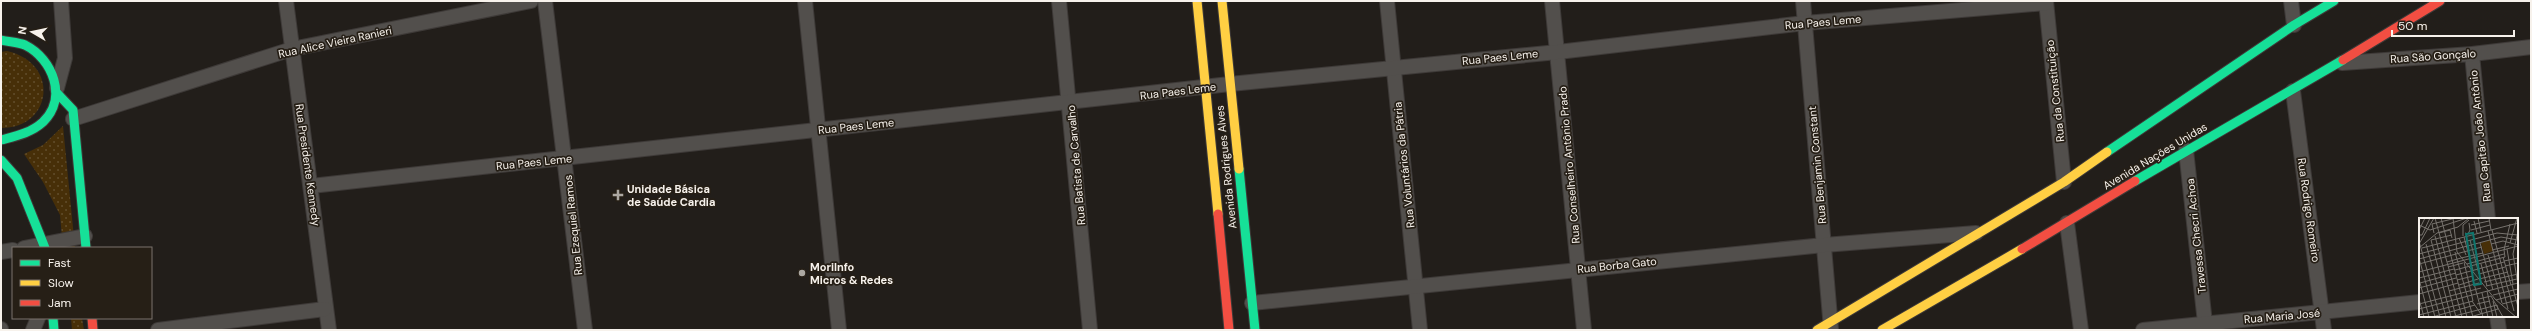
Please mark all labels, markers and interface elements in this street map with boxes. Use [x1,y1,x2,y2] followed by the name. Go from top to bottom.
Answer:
[12,12,52,52] north arrow
[1784,12,1862,32] street label: Rua Paes Leme
[2392,12,2514,38] scale bar
[2398,18,2427,34] text: 50 m
[277,23,393,61] street label: Rua Alice Vieira Ranieri
[15,25,30,35] text: N
[2043,39,2067,143] street label: Rua da Constituição
[1461,46,1539,68] street label: Rua Paes Leme
[2390,46,2476,66] street label: Rua São Gonçalo
[2466,70,2494,202] street label: Rua Capitão João Antônio
[1139,79,1217,103] street label: Rua Paes Leme
[1555,86,1583,244] street label: Rua Conselheiro Antônio Prado
[1390,101,1418,229] street label: Rua Voluntários da Pátria
[292,103,324,227] street label: Rua Presidente Kennedy
[1064,104,1088,226] street label: Rua Batista de Carvalho
[1213,105,1239,229] street label: Avenida Rodrigues Alves
[1805,106,1829,224] street label: Rua Benjamin Constant
[817,115,895,137] street label: Rua Paes Leme
[2100,119,2210,193] street label: Avenida Nações Unidas
[495,151,573,173] street label: Rua Paes Leme
[2295,157,2323,263] street label: Rua Rodrigo Romeiro
[561,174,585,276] street label: Rua Ezequiel Ramos
[2183,178,2209,294] street label: Travessa Checri Achoa
[627,182,715,209] place label: Unidade Básica de Saúde Cardia
[612,189,624,201] marker: Unidade Básica de Saúde Cardia
[2419,218,2518,317] inset map
[12,247,152,319] legend
[1577,254,1657,276] street label: Rua Borba Gato
[48,255,71,271] text: Fast
[810,260,893,287] place label: MoriInfo Micros & Redes
[797,268,807,278] marker: MoriInfo Micros & Redes
[48,275,74,291] text: Slow
[48,295,71,311] text: Jam
[2243,306,2321,326] street label: Rua Maria José

